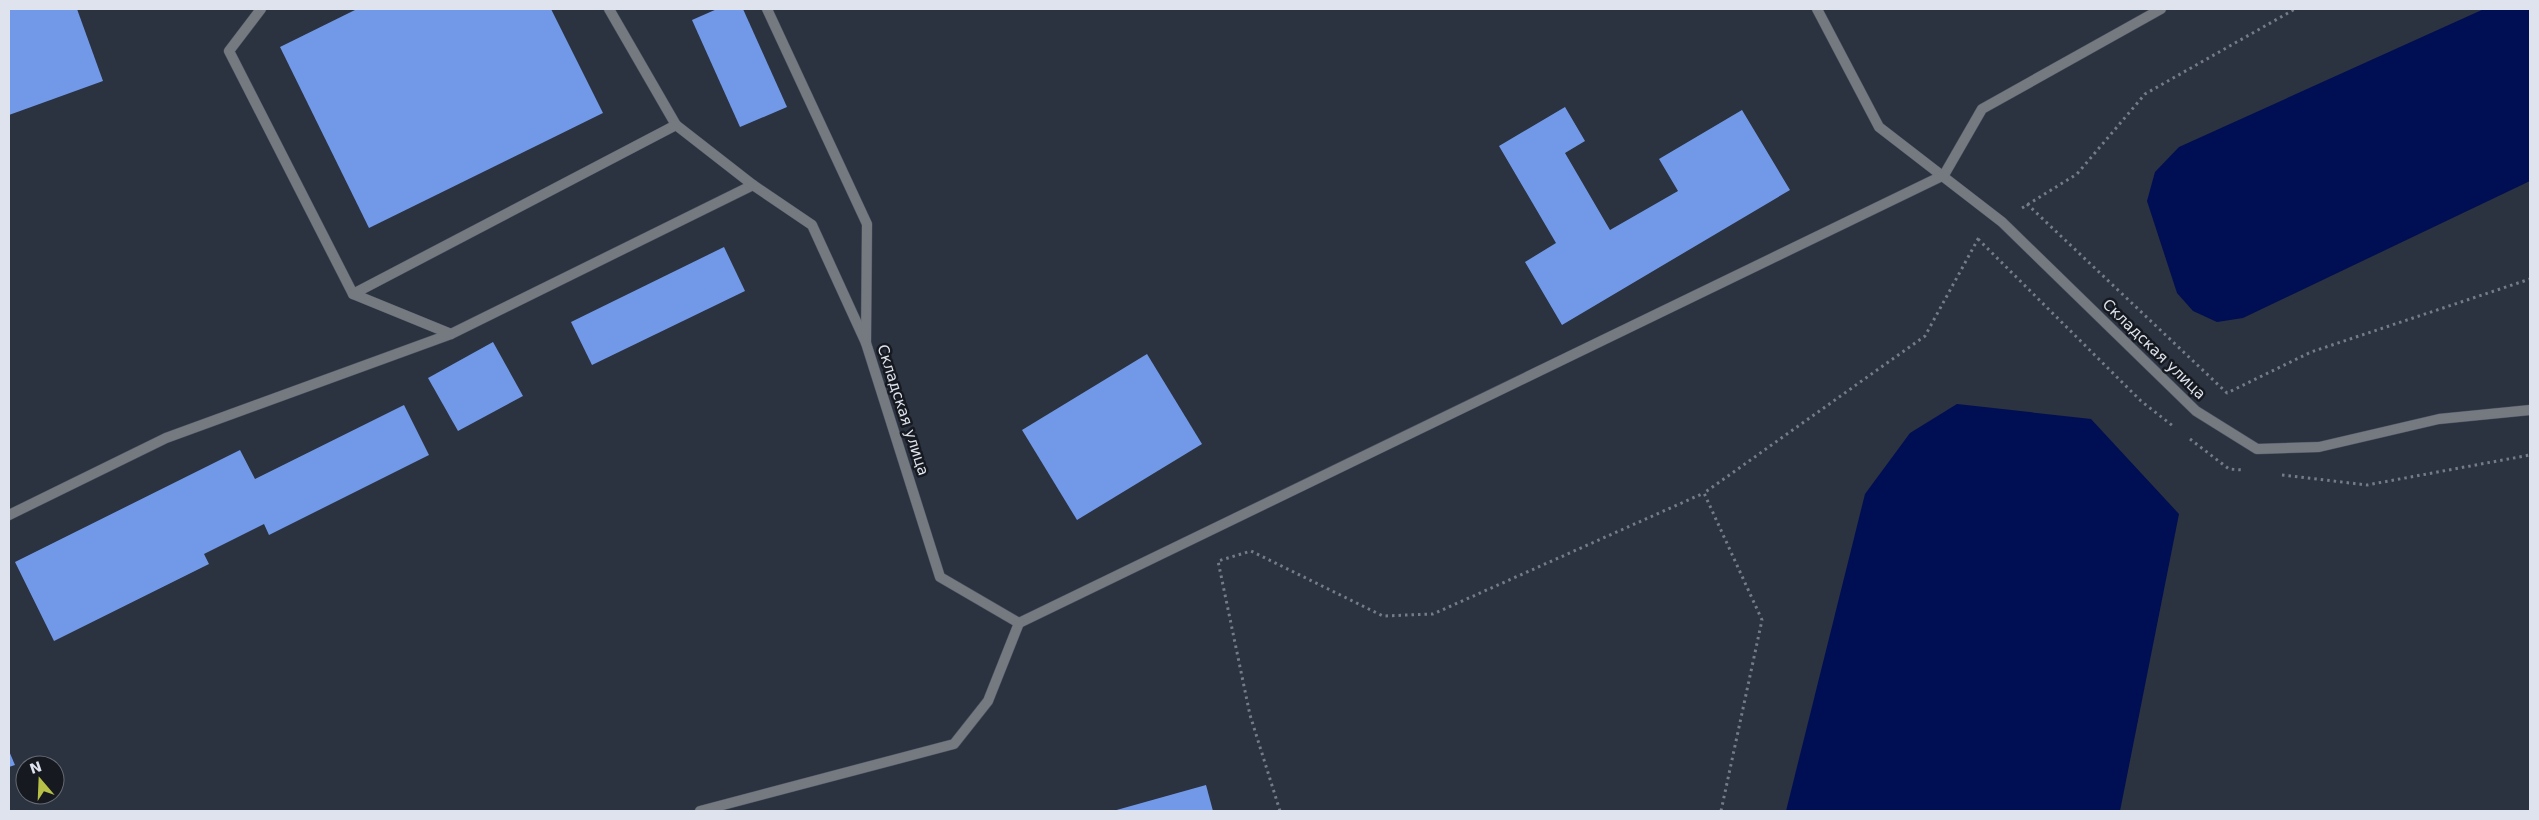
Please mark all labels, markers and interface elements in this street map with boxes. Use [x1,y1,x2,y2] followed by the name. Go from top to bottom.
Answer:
[2099,295,2209,403] street label: Складская улица
[873,342,933,478] street label: Складская улица
[15,755,65,805] north arrow
[28,758,44,777] text: N

